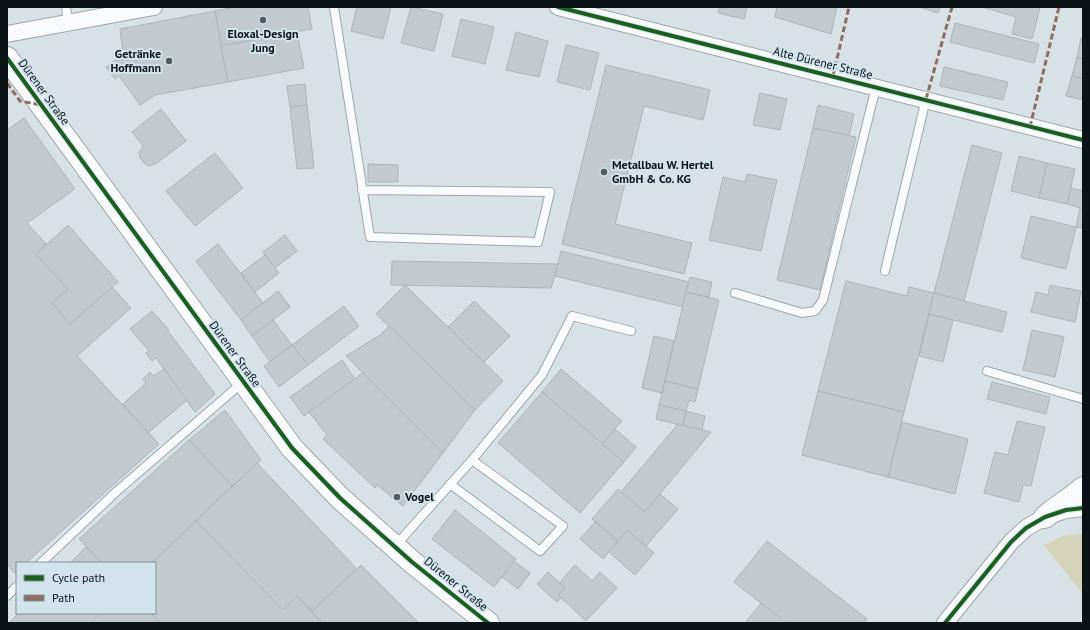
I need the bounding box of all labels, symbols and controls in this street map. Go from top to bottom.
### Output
marker: Eloxal-Design Jung [258,15,268,25]
place label: Eloxal-Design Jung [227,26,299,55]
street label: Alte Dürener Straße [772,43,874,82]
place label: Getränke Hoffmann [110,46,161,75]
street label: Dürener Straße [15,56,73,128]
marker: Getränke Hoffmann [164,56,174,66]
place label: Metallbau W. Hertel GmbH & Co. KG [612,157,714,186]
marker: Metallbau W. Hertel GmbH & Co. KG [599,167,609,177]
street label: Dürener Straße [206,318,264,390]
place label: Vogel [404,489,434,504]
marker: Vogel [392,492,402,502]
street label: Dürener Straße [421,553,491,614]
legend [16,562,156,614]
text: Cycle path [52,570,105,585]
text: Path [52,590,75,605]

